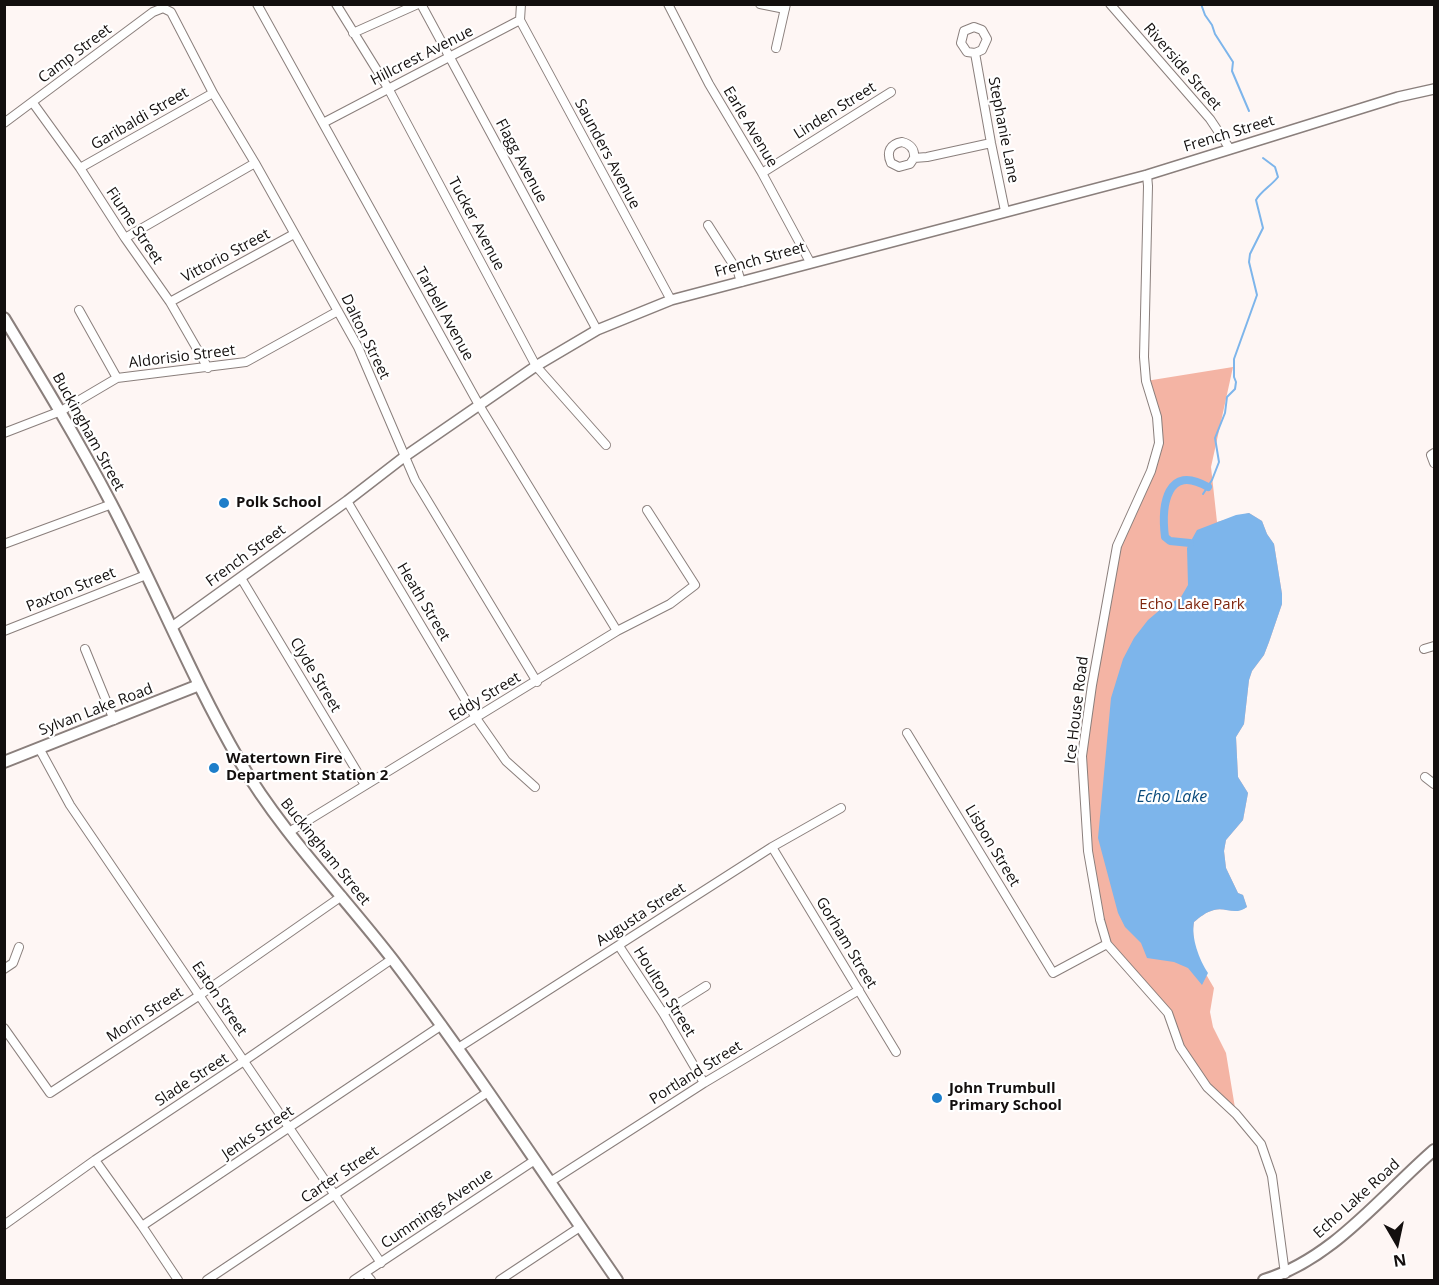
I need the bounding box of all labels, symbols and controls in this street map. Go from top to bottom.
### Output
street label: Riverside Street [1139,20,1225,114]
street label: Camp Street [35,21,115,87]
street label: Hillcrest Avenue [368,22,476,90]
street label: Stephanie Lane [984,75,1022,185]
street label: Linden Street [791,79,879,143]
street label: Earle Avenue [719,83,781,171]
street label: Garibaldi Street [88,84,192,154]
street label: Saunders Avenue [570,96,644,212]
street label: French Street [1182,112,1276,156]
street label: Flagg Avenue [491,116,551,206]
street label: Tucker Avenue [444,174,508,274]
street label: Fiume Street [102,184,166,268]
street label: Vittorio Street [179,225,273,287]
street label: French Street [712,238,808,282]
street label: Tarbell Avenue [411,264,477,364]
street label: Dalton Street [337,292,393,382]
street label: Aldorisio Street [128,342,236,372]
street label: Buckingham Street [48,370,128,494]
place label: Polk School [236,494,321,512]
marker: Polk School [217,496,231,510]
street label: French Street [203,521,289,591]
street label: Heath Street [393,560,453,644]
street label: Paxton Street [24,564,118,616]
park label: Echo Lake Park [1139,596,1245,614]
street label: Clyde Street [286,634,344,716]
street label: Ice House Road [1061,655,1093,765]
street label: Eddy Street [446,669,524,725]
street label: Sylvan Lake Road [36,680,156,740]
place label: Watertown Fire Department Station 2 [226,750,388,785]
marker: Watertown Fire Department Station 2 [207,761,221,775]
water label: Echo Lake [1137,787,1207,807]
street label: Buckingham Street [276,795,374,909]
street label: Lisbon Street [961,802,1023,890]
street label: Augusta Street [593,879,689,951]
street label: Gorham Street [812,894,880,992]
street label: Houlton Street [629,944,699,1040]
street label: Eaton Street [187,958,251,1040]
street label: Morin Street [103,984,187,1046]
street label: Portland Street [646,1037,746,1109]
street label: Slade Street [152,1050,232,1110]
place label: John Trumbull Primary School [949,1080,1062,1115]
marker: John Trumbull Primary School [930,1091,944,1105]
street label: Jenks Street [219,1102,297,1164]
street label: Carter Street [298,1142,382,1208]
street label: Echo Lake Road [1310,1156,1404,1242]
street label: Cummings Avenue [378,1165,496,1253]
north arrow [1367,1213,1427,1273]
text: N [1392,1249,1408,1273]

